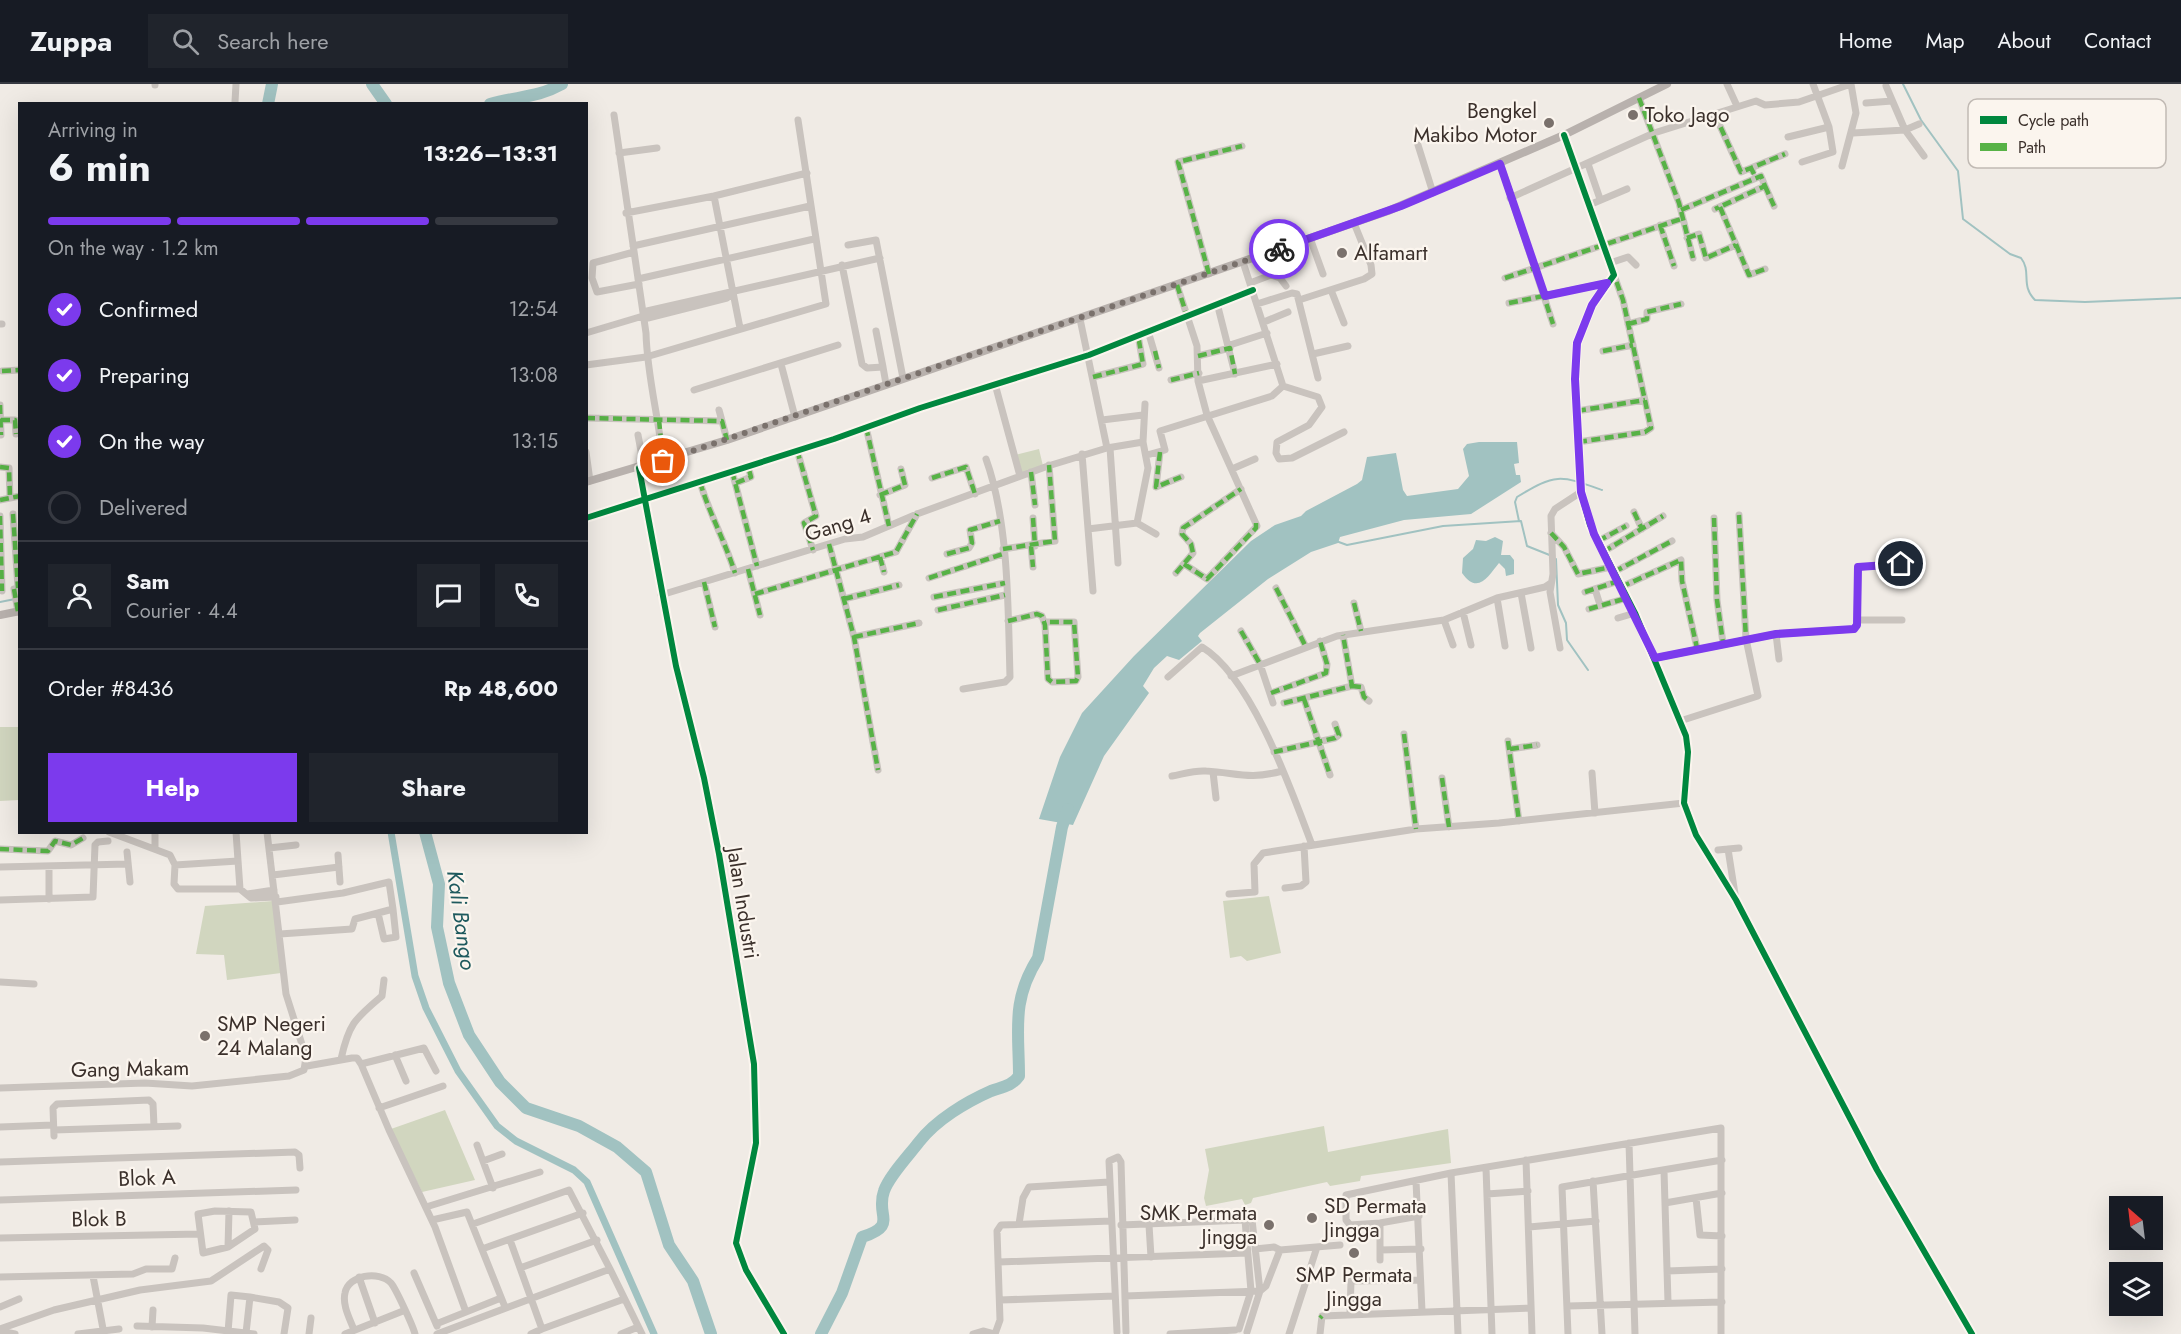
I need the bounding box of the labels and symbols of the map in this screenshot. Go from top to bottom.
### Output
place label: Bengkel Makibo Motor [1413,96,1538,150]
legend [1968,99,2166,168]
place label: Toko Jago [1645,100,1729,130]
marker: Toko Jago [1626,108,1640,122]
text: Cycle path [2018,109,2089,132]
marker: Bengkel Makibo Motor [1542,116,1556,130]
text: Path [2018,136,2046,159]
courier [1249,219,1309,279]
place label: Alfamart [1354,238,1428,268]
marker: Alfamart [1335,246,1349,260]
pin [637,435,688,486]
street label: Gang 4 [801,501,875,549]
pin [1875,538,1926,589]
street label: Jalan Industri [719,842,767,961]
water label: Kali Bango [439,868,485,972]
place label: SMP Negeri 24 Malang [217,1009,326,1063]
marker: SMP Negeri 24 Malang [198,1029,212,1043]
street label: Gang Makam [70,1053,190,1085]
street label: Blok A [118,1162,176,1194]
place label: SD Permata Jingga [1321,1191,1427,1245]
north arrow [2109,1196,2163,1250]
place label: SMK Permata Jingga [1140,1198,1257,1252]
street label: Blok B [71,1204,127,1234]
marker: SD Permata Jingga [1305,1211,1319,1225]
marker: SMK Permata Jingga [1262,1218,1276,1232]
marker: SMP Permata Jingga [1347,1246,1361,1260]
place label: SMP Permata Jingga [1296,1260,1412,1314]

